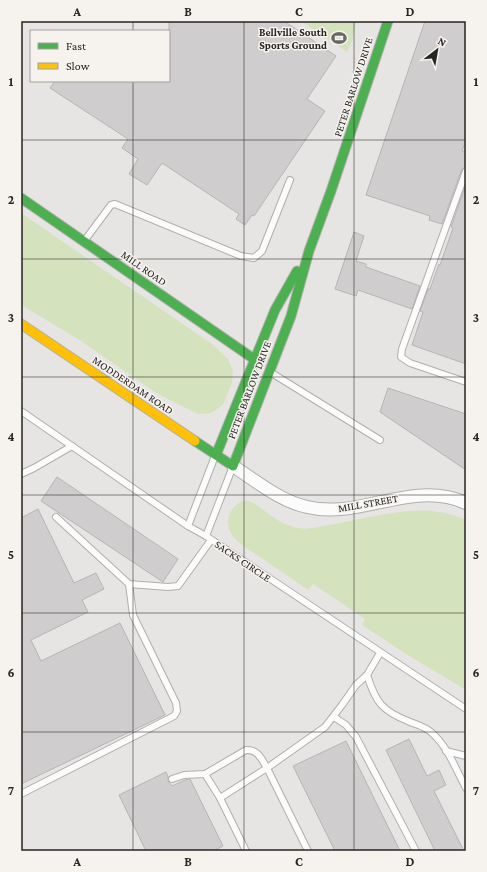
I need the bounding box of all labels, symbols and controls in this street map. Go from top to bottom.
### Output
text: A [72,4,81,19]
text: B [184,4,192,19]
text: C [295,4,303,19]
text: D [406,4,415,19]
place label: Bellville South Sports Ground [259,26,328,51]
sports icon: Bellville South Sports Ground [330,29,348,47]
legend [30,30,170,82]
north arrow [417,30,457,70]
text: N [436,34,449,49]
street label: PETER BARLOW DRIVE [331,36,375,138]
text: Fast [66,39,87,53]
text: Slow [66,59,90,73]
text: 1 [9,74,14,89]
text: 1 [474,74,479,89]
text: 2 [8,192,15,207]
text: 2 [473,192,480,207]
street label: MILL ROAD [119,248,169,288]
text: 3 [8,310,14,325]
text: 3 [473,310,479,325]
street label: PETER BARLOW DRIVE [225,339,273,441]
street label: MODDERDAM ROAD [90,354,176,416]
text: 4 [7,429,15,444]
text: 4 [472,429,480,444]
street label: MILL STREET [337,492,399,514]
street label: SACKS CIRCLE [213,538,273,584]
text: 5 [8,547,14,562]
text: 5 [473,547,479,562]
text: 6 [7,665,15,680]
text: 6 [472,665,480,680]
text: 7 [8,783,14,798]
text: 7 [473,783,479,798]
text: A [72,854,81,869]
text: B [184,854,192,869]
text: C [295,854,303,869]
text: D [406,854,415,869]

